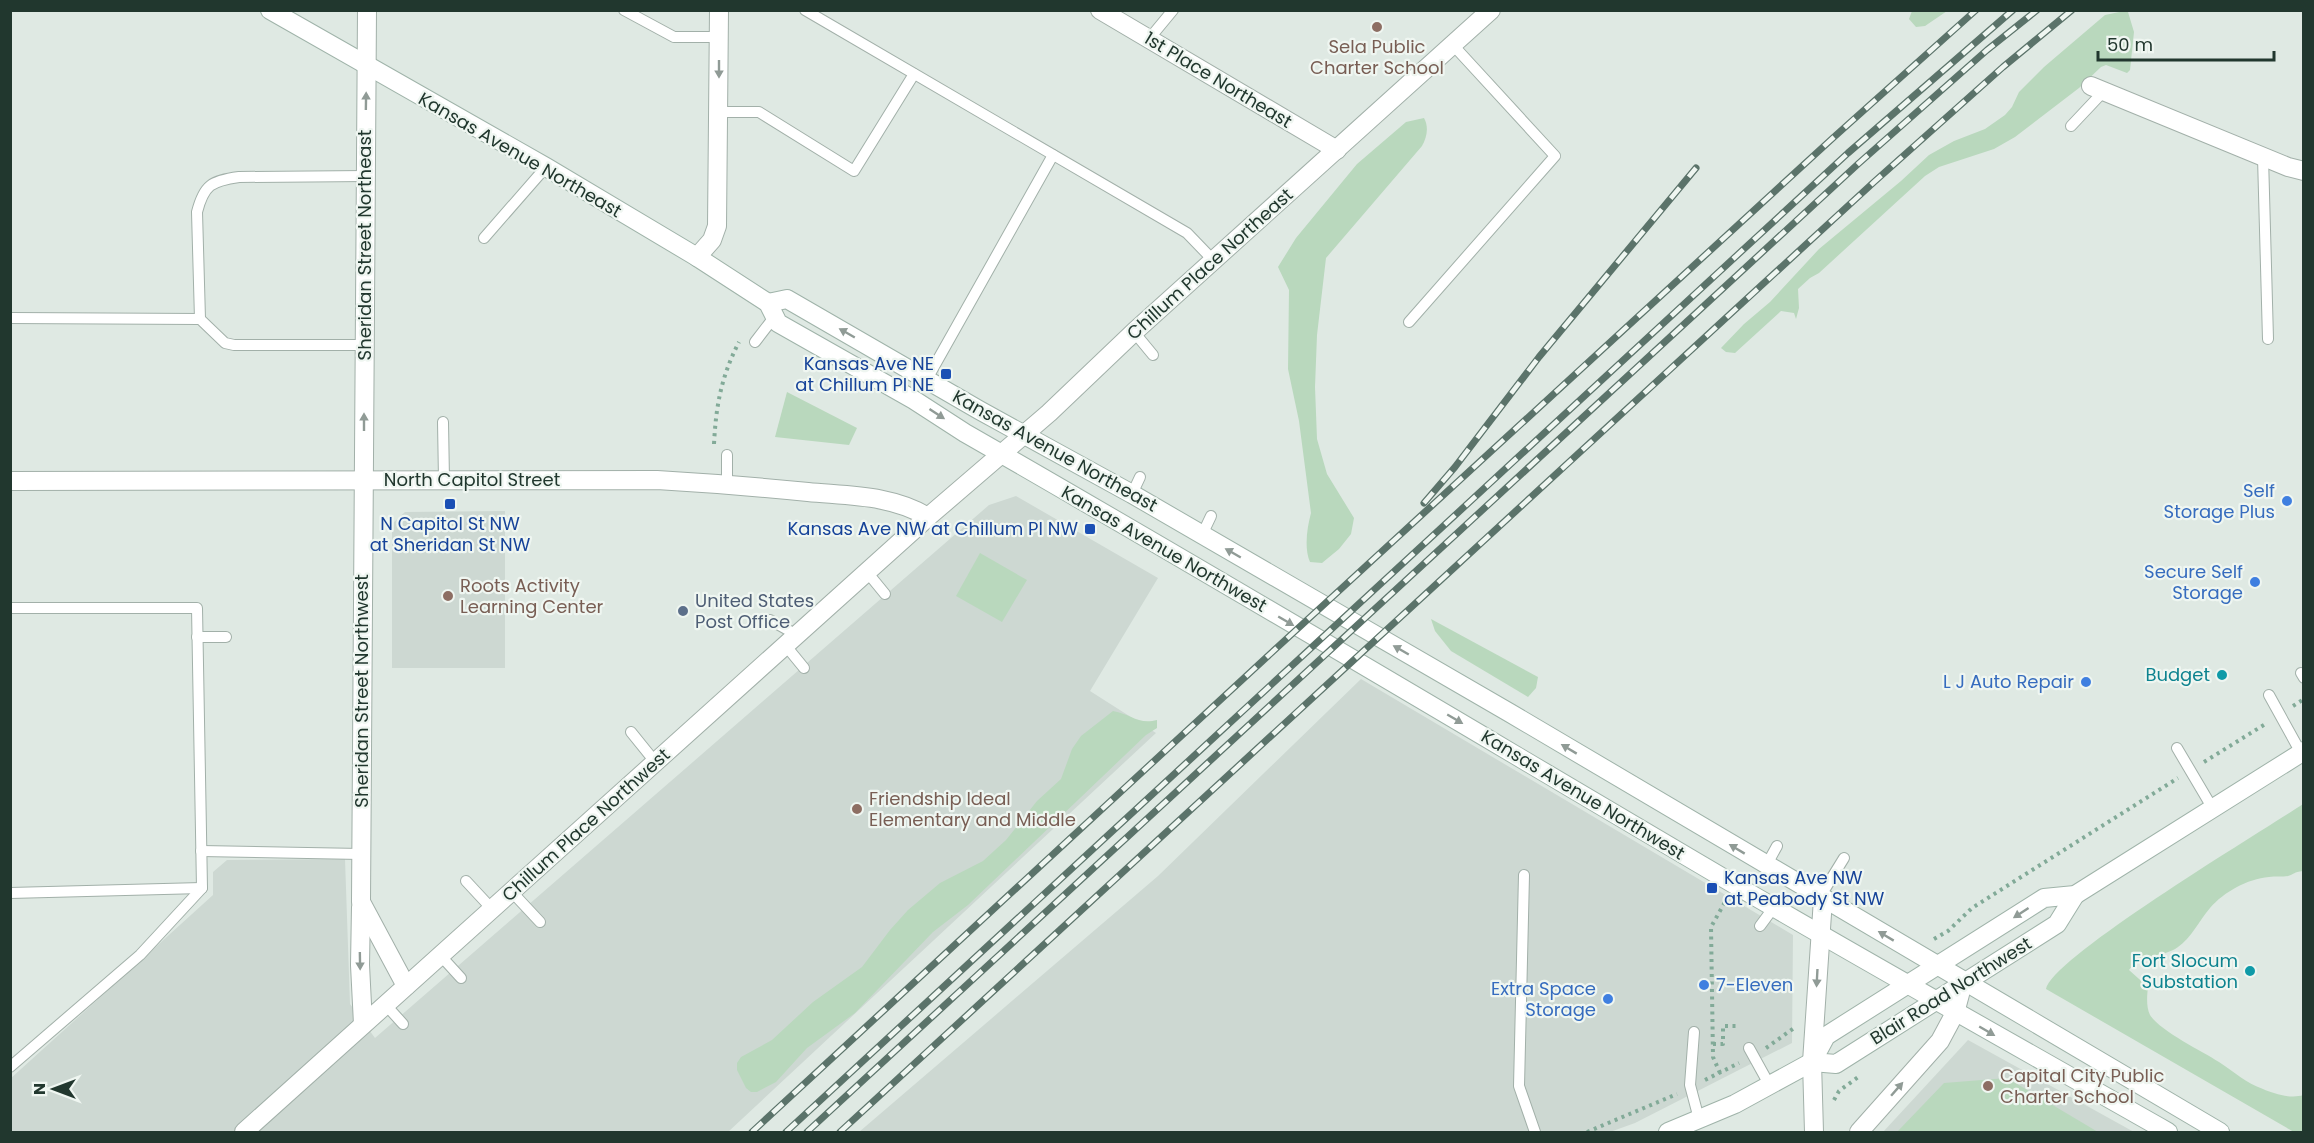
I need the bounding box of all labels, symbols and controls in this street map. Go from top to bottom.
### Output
marker: Sela Public Charter School [1370,20,1384,34]
scale bar [2098,24,2274,62]
street label: 1st Place Northeast [1140,25,1297,134]
text: 50 m [2107,32,2153,57]
place label: Sela Public Charter School [1310,34,1444,80]
one-way arrow [714,60,724,79]
street label: Kansas Avenue Northeast [414,86,626,223]
one-way arrow [362,91,371,110]
street label: Sheridan Street Northeast [352,130,377,360]
street label: Chillum Place Northeast [1121,182,1298,345]
one-way arrow [838,328,855,338]
place label: Kansas Ave NE at Chillum Pl NE [795,351,934,397]
marker: Kansas Ave NE at Chillum Pl NE [939,367,953,381]
street label: Kansas Avenue Northeast [948,384,1162,517]
one-way arrow [928,409,945,420]
one-way arrow [359,412,369,431]
street label: North Capitol Street [384,467,560,492]
place label: Self Storage Plus [2164,478,2275,524]
street label: Kansas Avenue Northwest [1057,479,1272,618]
marker: Self Storage Plus [2280,494,2294,508]
marker: N Capitol St NW at Sheridan St NW [443,497,457,511]
place label: N Capitol St NW at Sheridan St NW [370,511,531,557]
place label: Kansas Ave NW at Chillum Pl NW [788,516,1078,541]
marker: Kansas Ave NW at Chillum Pl NW [1083,522,1097,536]
one-way arrow [1224,548,1241,558]
place label: Secure Self Storage [2144,559,2243,605]
place label: Roots Activity Learning Center [460,573,604,619]
street label: Sheridan Street Northwest [349,574,374,808]
marker: Secure Self Storage [2248,575,2262,589]
place label: United States Post Office [695,588,814,634]
marker: Roots Activity Learning Center [441,589,455,603]
marker: United States Post Office [676,604,690,618]
one-way arrow [1278,616,1295,626]
one-way arrow [1393,645,1409,656]
place label: Budget [2145,662,2210,687]
marker: Budget [2215,668,2229,682]
place label: L J Auto Repair [1943,669,2074,694]
marker: L J Auto Repair [2079,675,2093,689]
one-way arrow [1447,714,1464,724]
street label: Kansas Avenue Northwest [1477,724,1690,865]
street label: Chillum Place Northwest [496,742,675,907]
one-way arrow [1561,743,1577,754]
place label: Friendship Ideal Elementary and Middle [869,786,1076,832]
marker: Friendship Ideal Elementary and Middle [850,802,864,816]
one-way arrow [1728,844,1745,854]
place label: Kansas Ave NW at Peabody St NW [1724,865,1885,911]
marker: Kansas Ave NW at Peabody St NW [1705,881,1719,895]
one-way arrow [2013,907,2029,918]
street label: Blair Road Northwest [1865,931,2036,1050]
one-way arrow [1878,931,1894,942]
place label: Fort Slocum Substation [2132,948,2238,994]
one-way arrow [355,951,365,970]
marker: Fort Slocum Substation [2243,964,2257,978]
one-way arrow [1813,969,1822,988]
place label: 7-Eleven [1716,972,1793,997]
place label: Extra Space Storage [1491,976,1596,1022]
marker: 7-Eleven [1697,978,1711,992]
marker: Extra Space Storage [1601,992,1615,1006]
one-way arrow [1979,1026,1996,1036]
north arrow [24,1059,84,1119]
place label: Capital City Public Charter School [2000,1063,2164,1109]
marker: Capital City Public Charter School [1981,1079,1995,1093]
one-way arrow [1890,1082,1903,1097]
text: N [28,1083,51,1095]

